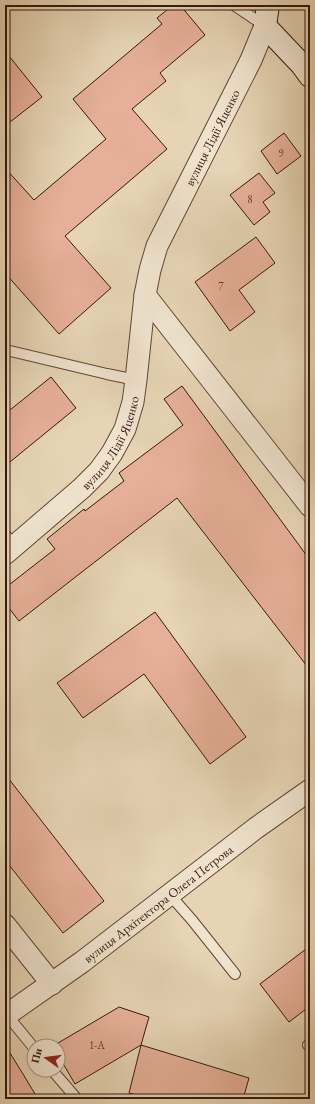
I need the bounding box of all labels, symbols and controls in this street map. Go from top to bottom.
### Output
street label: вулиця Лідії Яценко [181,86,244,189]
house number: 9 [278,146,284,160]
house number: 8 [247,192,253,206]
house number: 7 [218,279,224,293]
street label: вулиця Лідії Яценко [77,395,143,493]
street label: вулиця Архітектора Олега Петрова [80,840,237,967]
north arrow [26,1038,66,1078]
house number: 1-А [89,1038,105,1052]
text: Пн [28,1046,45,1065]

